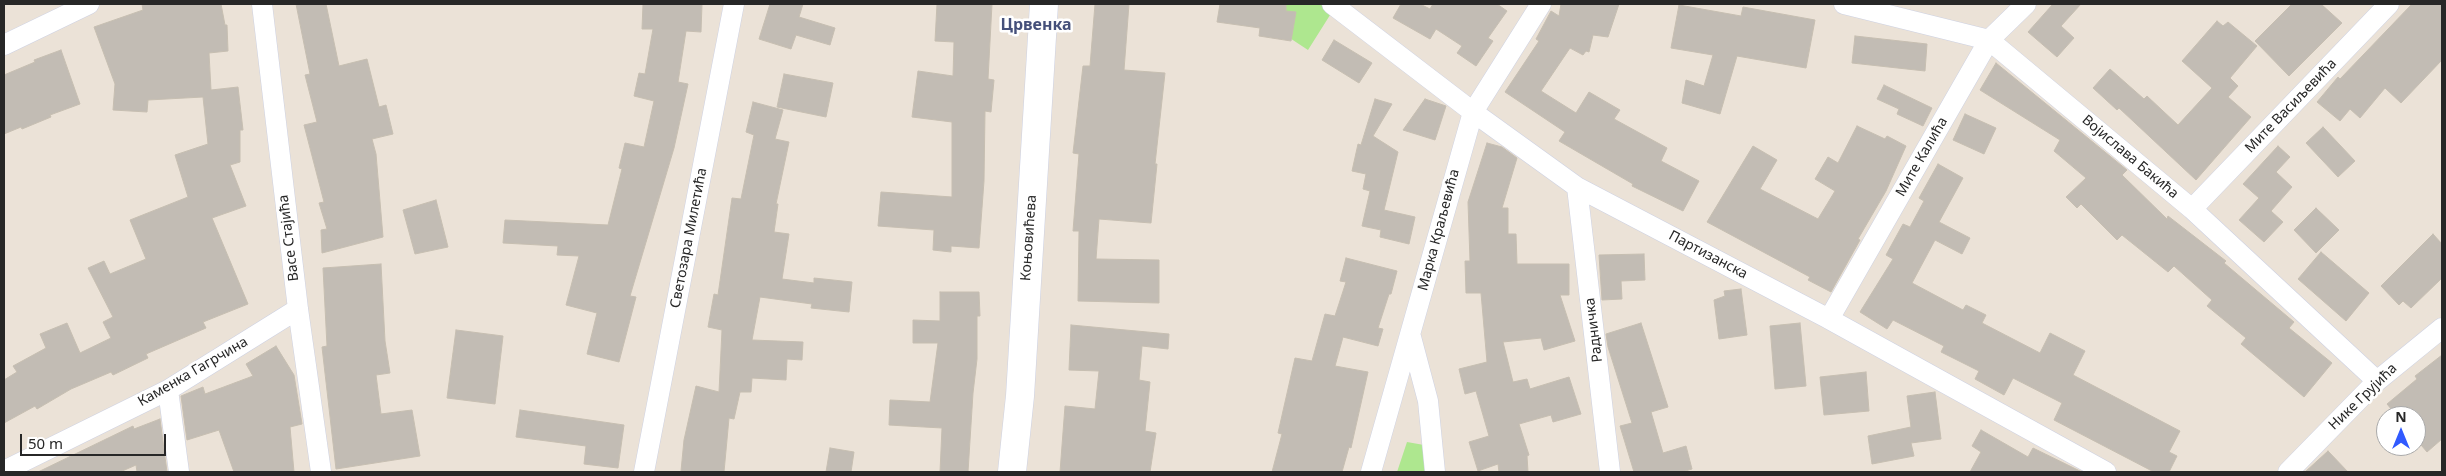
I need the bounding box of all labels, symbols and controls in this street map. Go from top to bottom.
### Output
district label: Црвенка [1000,15,1072,35]
street label: Мите Васиљевића [2242,55,2340,157]
street label: Војислава Бакића [2078,112,2182,202]
street label: Мите Калића [1893,114,1951,200]
street label: Светозара Милетића [667,166,711,310]
street label: Марка Краљевића [1415,167,1463,293]
street label: Васе Стајића [275,194,303,282]
street label: Коњовићева [1018,194,1040,282]
street label: Партизанска [1666,227,1750,283]
street label: Радничка [1582,297,1606,363]
street label: Каменка Гагрчина [135,334,251,410]
street label: Нике Грујића [2325,360,2401,434]
north arrow [2376,406,2426,456]
text: N [2395,407,2407,426]
scale bar [22,424,169,456]
text: 50 m [28,433,63,453]

